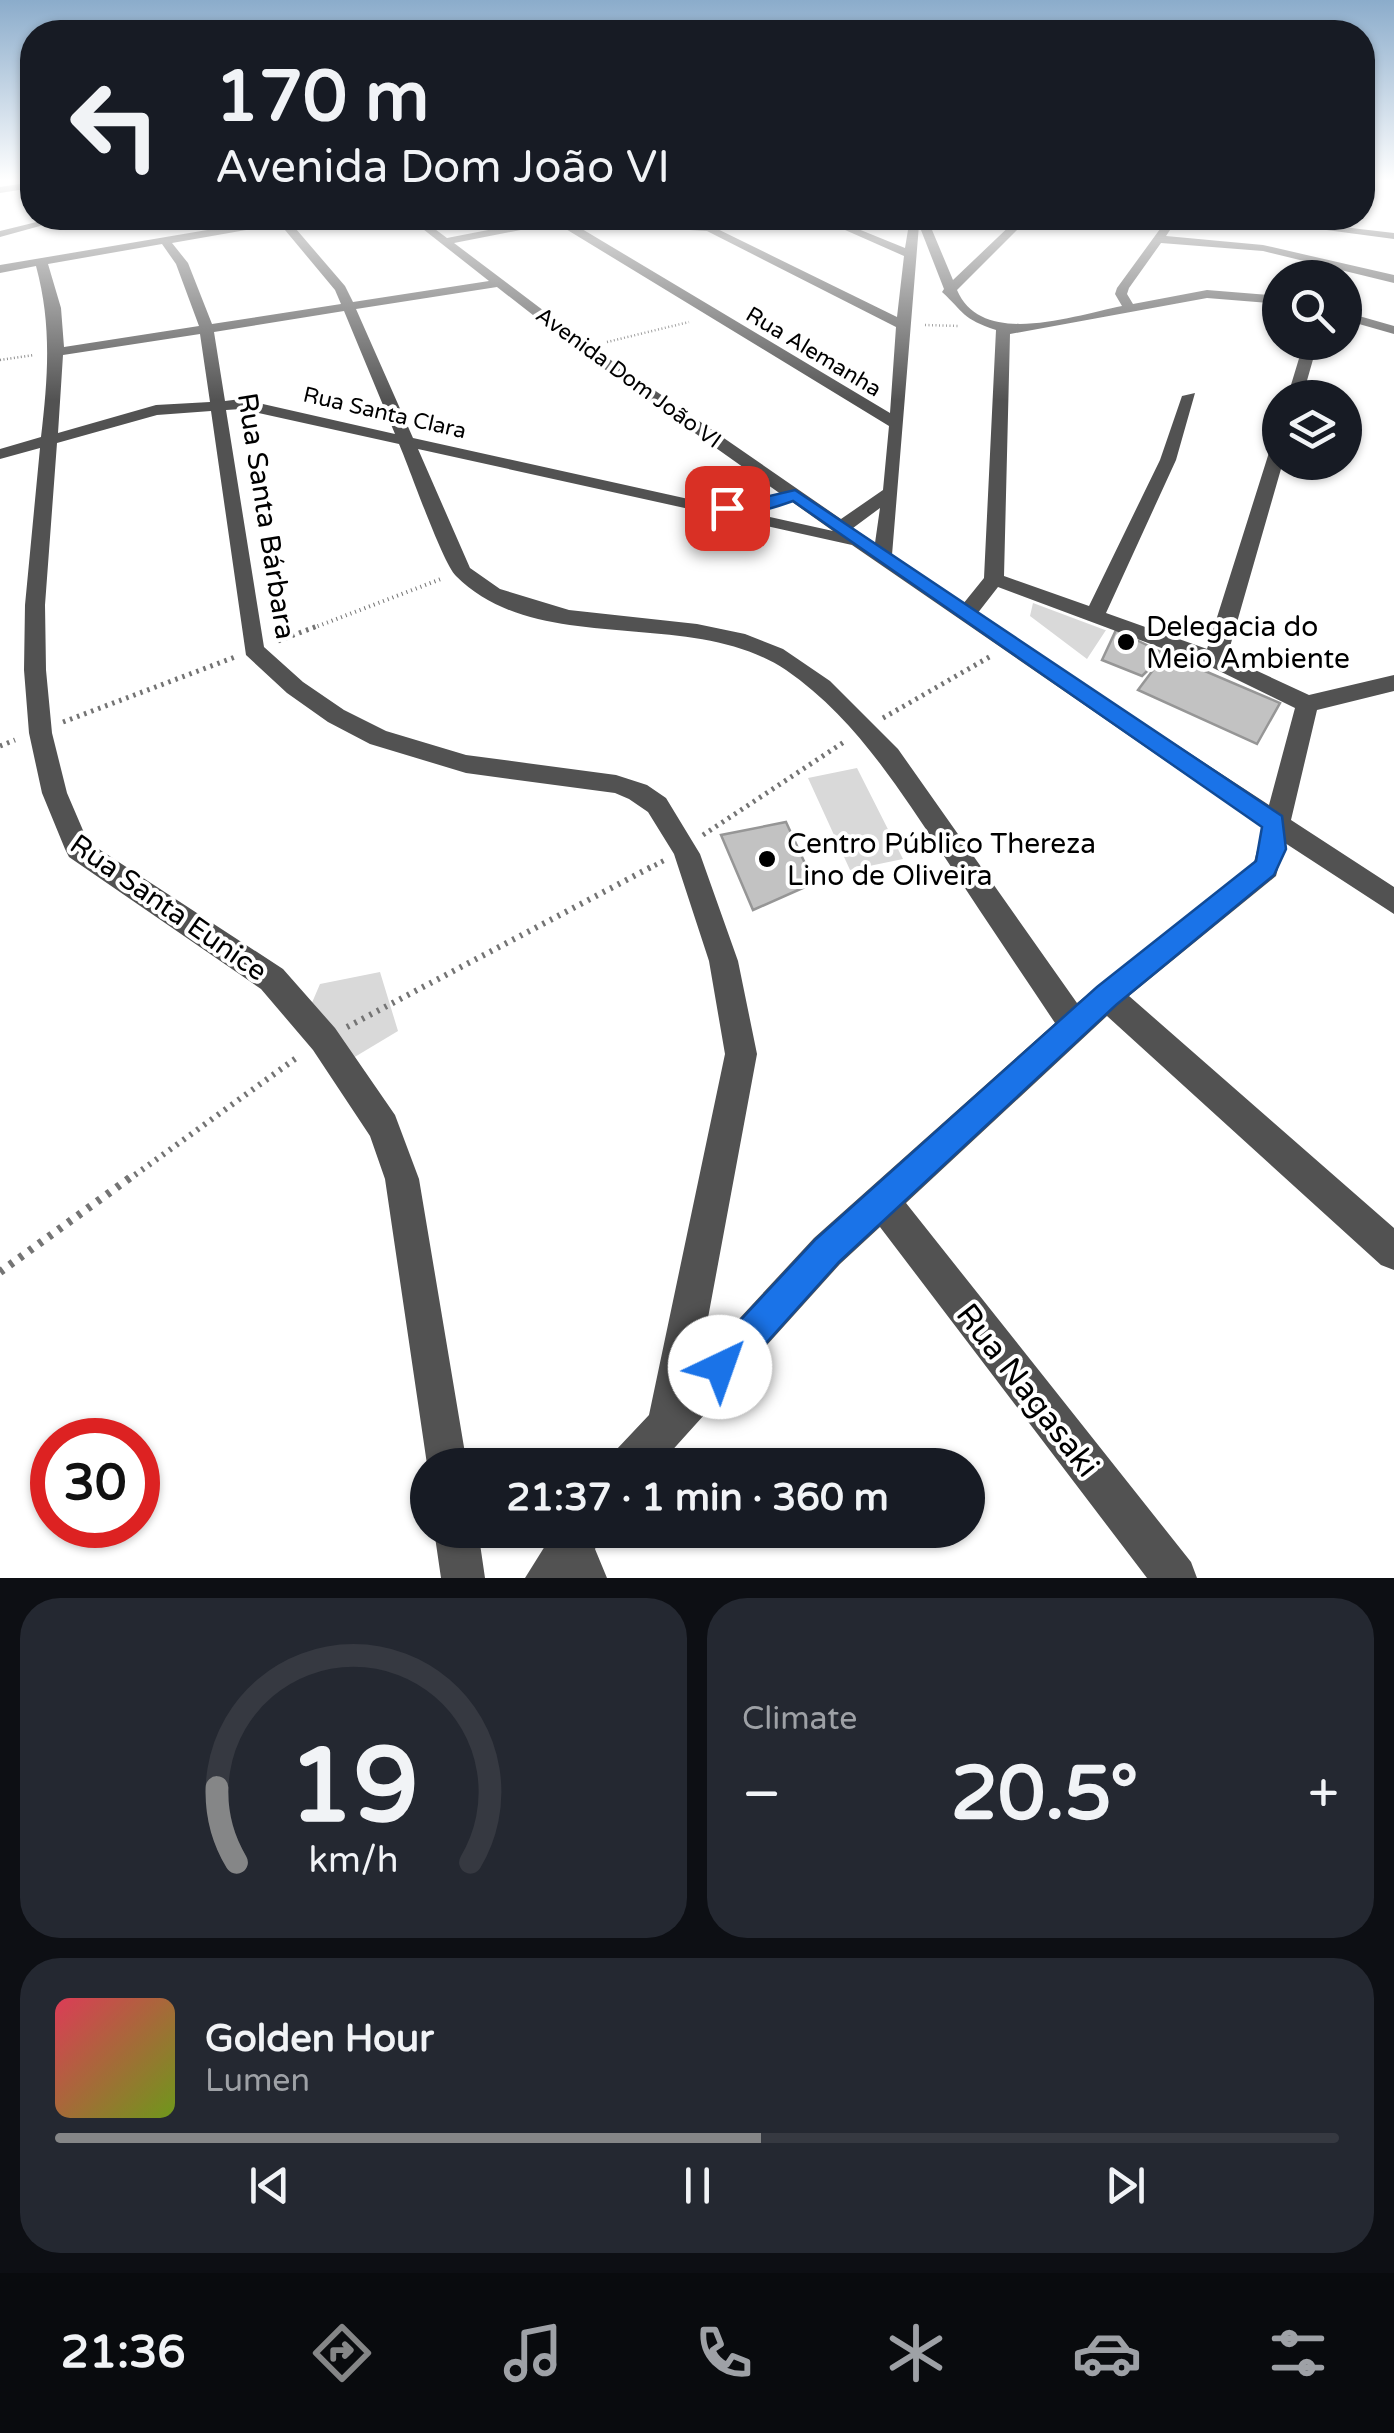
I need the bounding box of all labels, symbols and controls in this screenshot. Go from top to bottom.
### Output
text: 170 m [215,56,429,140]
icon: left [50,60,180,190]
text: Avenida Dom João VI [215,141,670,195]
map controls [1262,260,1362,480]
button: search [1262,260,1362,360]
street label: Rua Alemanha [741,301,886,402]
street label: Avenida Dom João VI [531,302,726,454]
button: layers [1262,380,1362,480]
street label: Rua Santa Clara [301,382,469,444]
street label: Rua Santa Bárbara [230,390,302,642]
pin [685,466,770,551]
icon: arrive [700,481,755,536]
place label: Delegacia do Meio Ambiente [1146,610,1350,676]
marker: Delegacia do Meio Ambiente [1115,631,1137,653]
street label: Rua Santa Eunice [63,827,273,988]
place label: Centro Público Thereza Lino de Oliveira [787,827,1096,893]
marker: Centro Público Thereza Lino de Oliveira [756,848,778,870]
street label: Rua Nagasaki [948,1296,1107,1485]
position arrow [668,1315,772,1419]
speed limit sign: 30 [30,1418,160,1548]
text: 21:37 · 1 min · 360 m [506,1475,889,1521]
text: Climate [742,1700,857,1738]
text: 19 [288,1725,419,1850]
text: 20.5° [951,1749,1138,1839]
text: − [742,1762,781,1828]
text: + [1308,1762,1339,1828]
text: km/h [309,1839,398,1882]
text: Golden Hour [205,2016,434,2062]
text: Lumen [205,2062,310,2100]
icon: previous [242,2158,297,2213]
icon: pause [670,2158,725,2213]
icon: next [1098,2158,1153,2213]
icon: directions [307,2318,377,2388]
icon: music [498,2318,568,2388]
icon: phone [689,2318,759,2388]
icon: climate [881,2318,951,2388]
icon: car [1072,2318,1142,2388]
icon: filters [1263,2318,1333,2388]
text: 21:36 [61,2326,185,2380]

